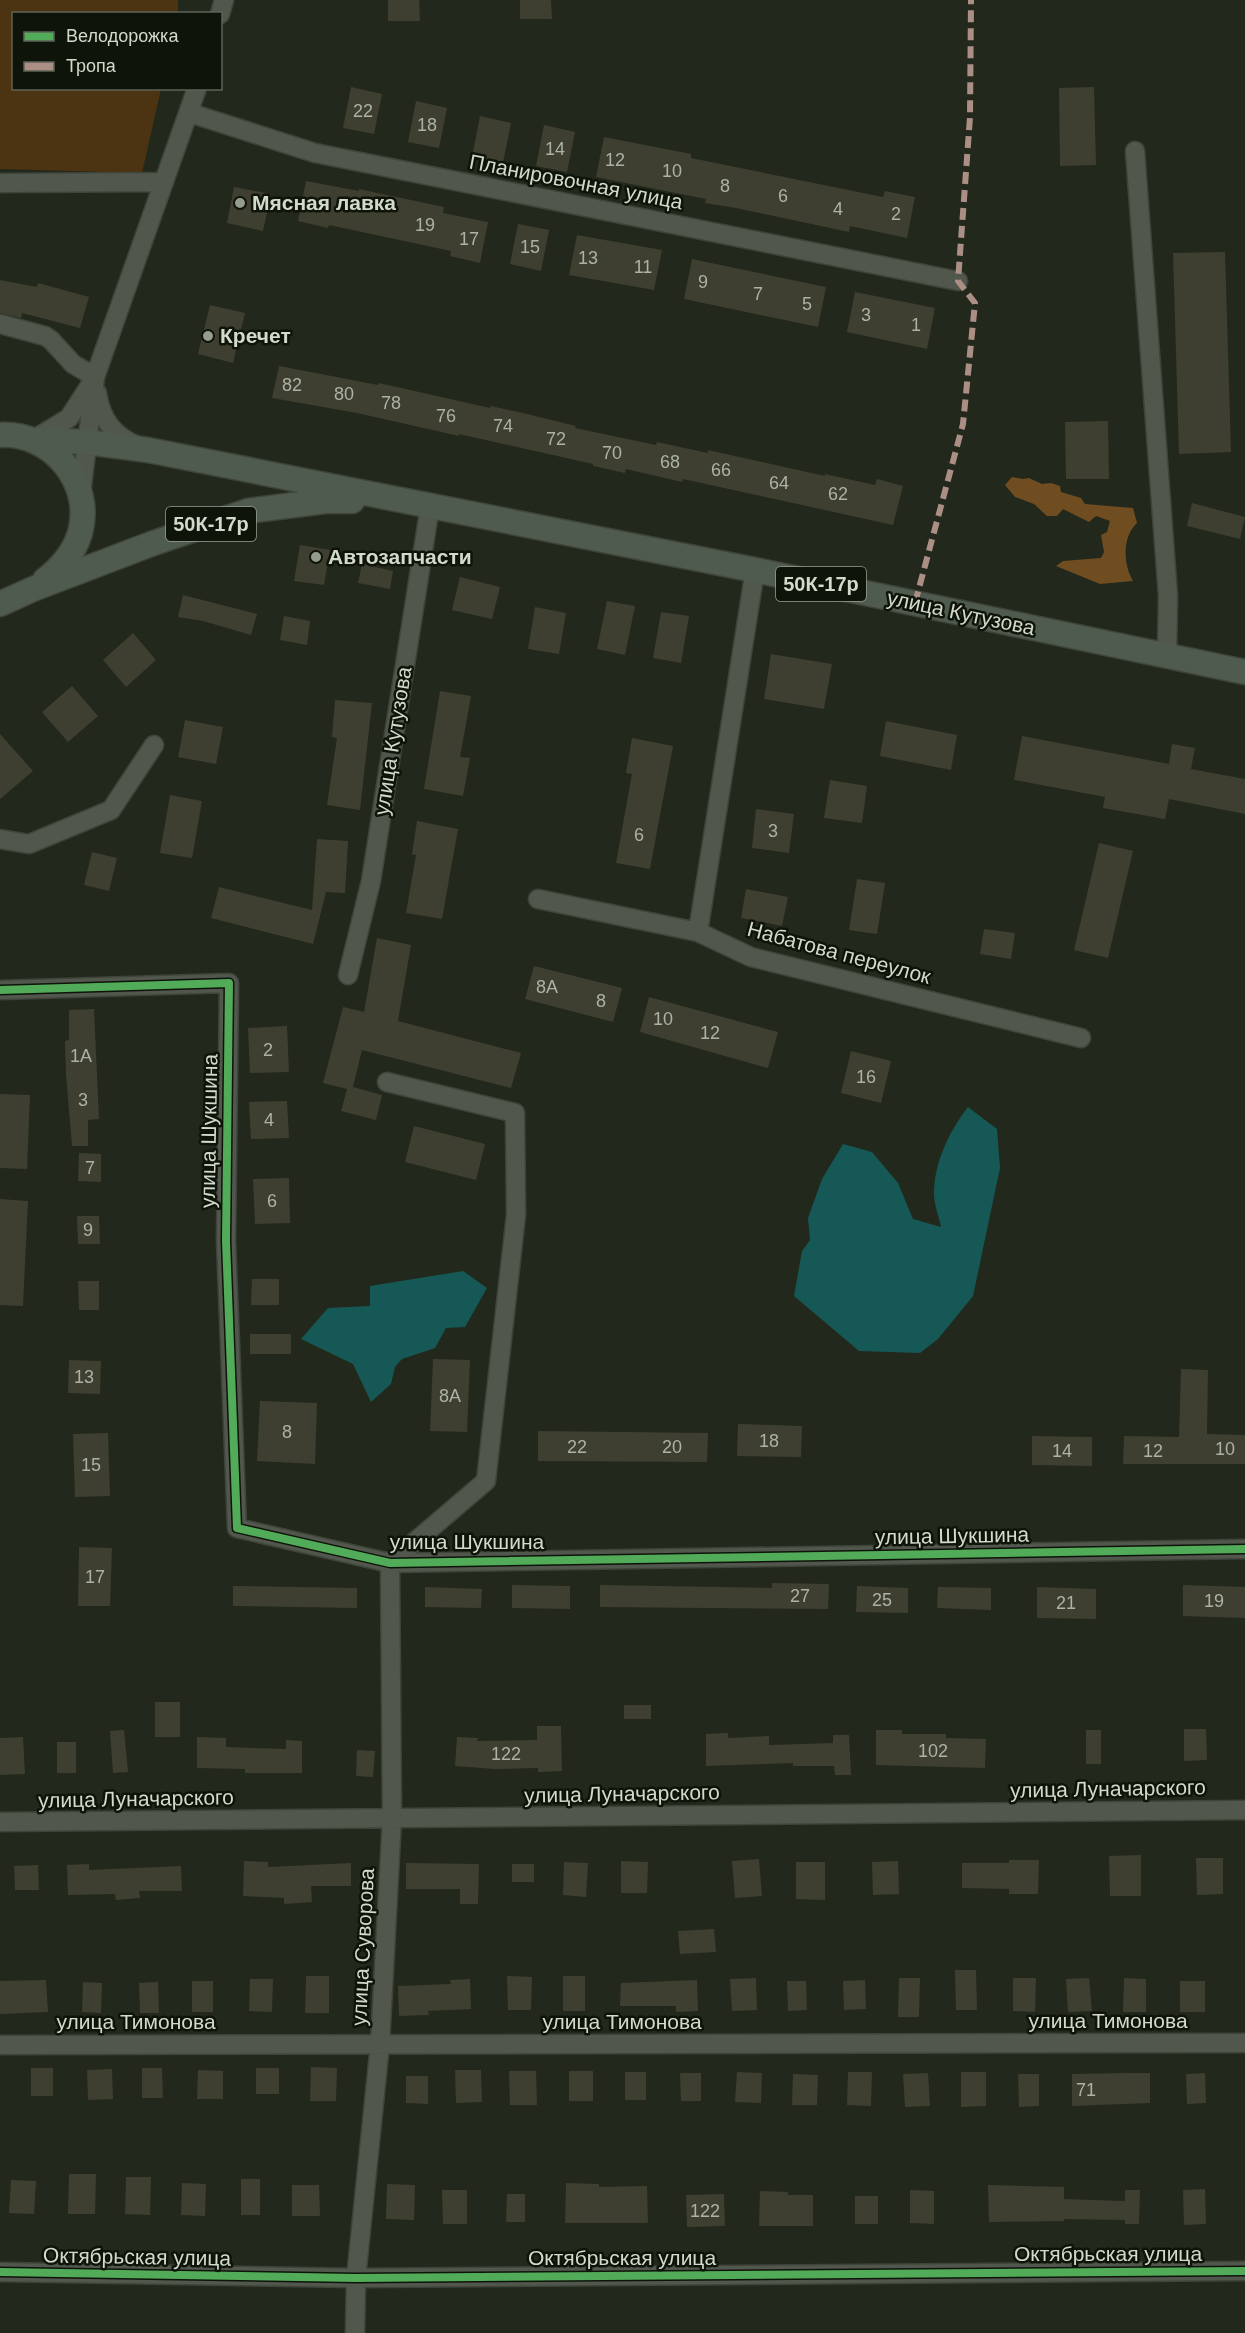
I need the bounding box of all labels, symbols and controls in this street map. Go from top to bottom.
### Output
legend [12,12,222,90]
text: Велодорожка [66,26,179,46]
text: Тропа [66,56,117,76]
house number: 22 [353,101,373,121]
house number: 18 [417,115,437,135]
house number: 14 [545,139,565,159]
street label: Планировочная улица [467,150,685,214]
house number: 12 [605,150,625,170]
house number: 10 [662,161,682,181]
house number: 8 [720,176,730,196]
house number: 6 [778,186,788,206]
place label: Мясная лавка [252,191,396,214]
marker: Мясная лавка [233,196,247,210]
house number: 4 [833,199,843,219]
house number: 2 [891,204,901,224]
house number: 19 [415,215,435,235]
house number: 17 [459,229,479,249]
house number: 15 [520,237,540,257]
house number: 13 [578,248,598,268]
house number: 11 [634,257,652,277]
house number: 9 [698,272,708,292]
house number: 7 [753,284,763,304]
house number: 5 [802,294,812,314]
house number: 3 [861,305,871,325]
house number: 1 [911,315,921,335]
place label: Кречет [220,324,291,347]
marker: Кречет [201,329,215,343]
house number: 82 [282,375,302,395]
house number: 80 [334,384,354,404]
house number: 78 [381,393,401,413]
house number: 76 [436,406,456,426]
house number: 74 [493,416,513,436]
house number: 72 [546,429,566,449]
house number: 70 [602,443,622,463]
house number: 68 [660,452,680,472]
house number: 66 [711,460,731,480]
house number: 64 [769,473,789,493]
house number: 62 [828,484,848,504]
road number: 50К-17р [166,507,256,541]
place label: Автозапчасти [328,545,472,568]
marker: Автозапчасти [309,550,323,564]
road number: 50К-17р [776,567,866,601]
street label: улица Кутузова [885,586,1037,639]
street label: улица Кутузова [369,665,416,817]
house number: 3 [768,821,778,841]
house number: 6 [634,825,644,845]
street label: Набатова переулок [745,917,934,988]
house number: 8А [536,977,558,997]
house number: 8 [596,991,606,1011]
house number: 10 [653,1009,673,1029]
house number: 12 [700,1023,720,1043]
house number: 2 [263,1040,273,1060]
house number: 1А [70,1046,92,1066]
street label: улица Шукшина [196,1053,221,1208]
house number: 16 [856,1067,876,1087]
house number: 3 [78,1090,88,1110]
house number: 4 [264,1110,274,1130]
house number: 7 [85,1158,95,1178]
house number: 6 [267,1191,277,1211]
house number: 9 [83,1220,93,1240]
house number: 13 [74,1367,94,1387]
house number: 8А [439,1386,461,1406]
house number: 8 [282,1422,292,1442]
house number: 18 [759,1431,779,1451]
house number: 22 [567,1437,587,1457]
house number: 20 [662,1437,682,1457]
house number: 10 [1215,1439,1235,1459]
house number: 14 [1052,1441,1072,1461]
house number: 12 [1143,1441,1163,1461]
house number: 15 [81,1455,101,1475]
street label: улица Шукшина [875,1523,1030,1548]
street label: улица Шукшина [390,1530,544,1553]
house number: 17 [85,1567,105,1587]
house number: 27 [790,1586,810,1606]
house number: 25 [872,1590,892,1610]
house number: 19 [1204,1591,1224,1611]
house number: 21 [1056,1593,1076,1613]
house number: 102 [918,1741,948,1761]
house number: 122 [491,1744,521,1764]
street label: улица Луначарского [1010,1775,1206,1802]
street label: улица Луначарского [524,1780,720,1807]
street label: улица Луначарского [38,1785,234,1812]
street label: улица Суворова [347,1867,378,2026]
street label: улица Тимонова [1028,2009,1188,2032]
street label: улица Тимонова [56,2010,216,2033]
street label: улица Тимонова [542,2010,702,2033]
house number: 71 [1076,2080,1096,2100]
house number: 122 [690,2201,720,2221]
street label: Октябрьская улица [1014,2242,1202,2265]
street label: Октябрьская улица [43,2243,232,2270]
street label: Октябрьская улица [528,2246,716,2269]

